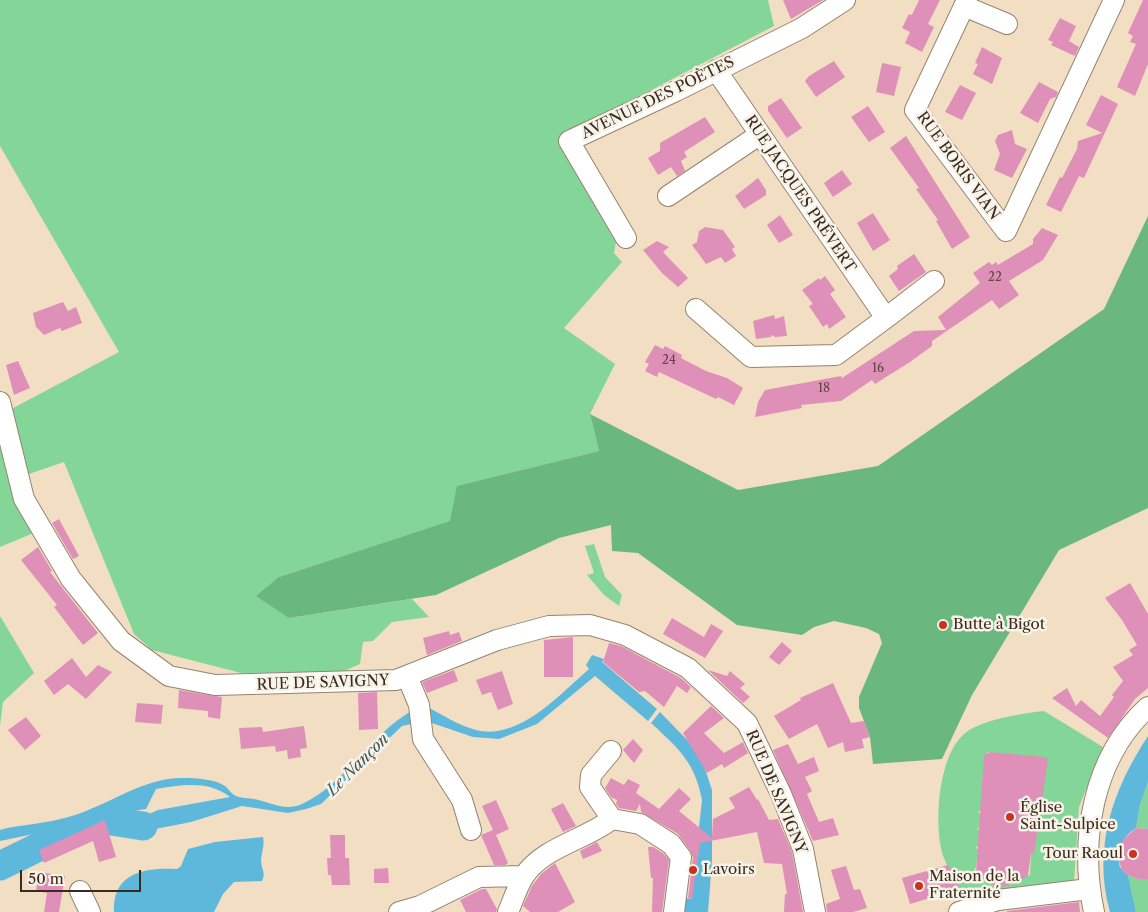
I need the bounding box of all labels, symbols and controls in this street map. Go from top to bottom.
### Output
street label: AVENUE DES POÈTES [579,53,737,143]
street label: RUE BORIS VIAN [913,109,1003,223]
street label: RUE JACQUES PRÉVERT [741,112,859,276]
house number: 22 [988,271,1002,285]
house number: 24 [662,354,676,368]
house number: 16 [872,362,884,376]
house number: 18 [818,382,830,396]
place label: Butte à Bigot [953,616,1045,634]
marker: Butte à Bigot [937,619,949,631]
street label: RUE DE SAVIGNY [256,672,390,694]
street label: RUE DE SAVIGNY [742,727,810,857]
water label: Le Nançon [323,730,393,800]
place label: Église Saint-Sulpice [1020,799,1116,834]
marker: Église Saint-Sulpice [1004,811,1016,823]
place label: Tour Raoul [1043,845,1123,863]
marker: Tour Raoul [1127,848,1139,860]
scale bar [22,860,144,892]
place label: Lavoirs [703,861,755,879]
marker: Lavoirs [687,864,699,876]
place label: Maison de la Fraternité [929,868,1020,903]
text: 50 m [28,869,64,888]
marker: Maison de la Fraternité [913,880,925,892]

